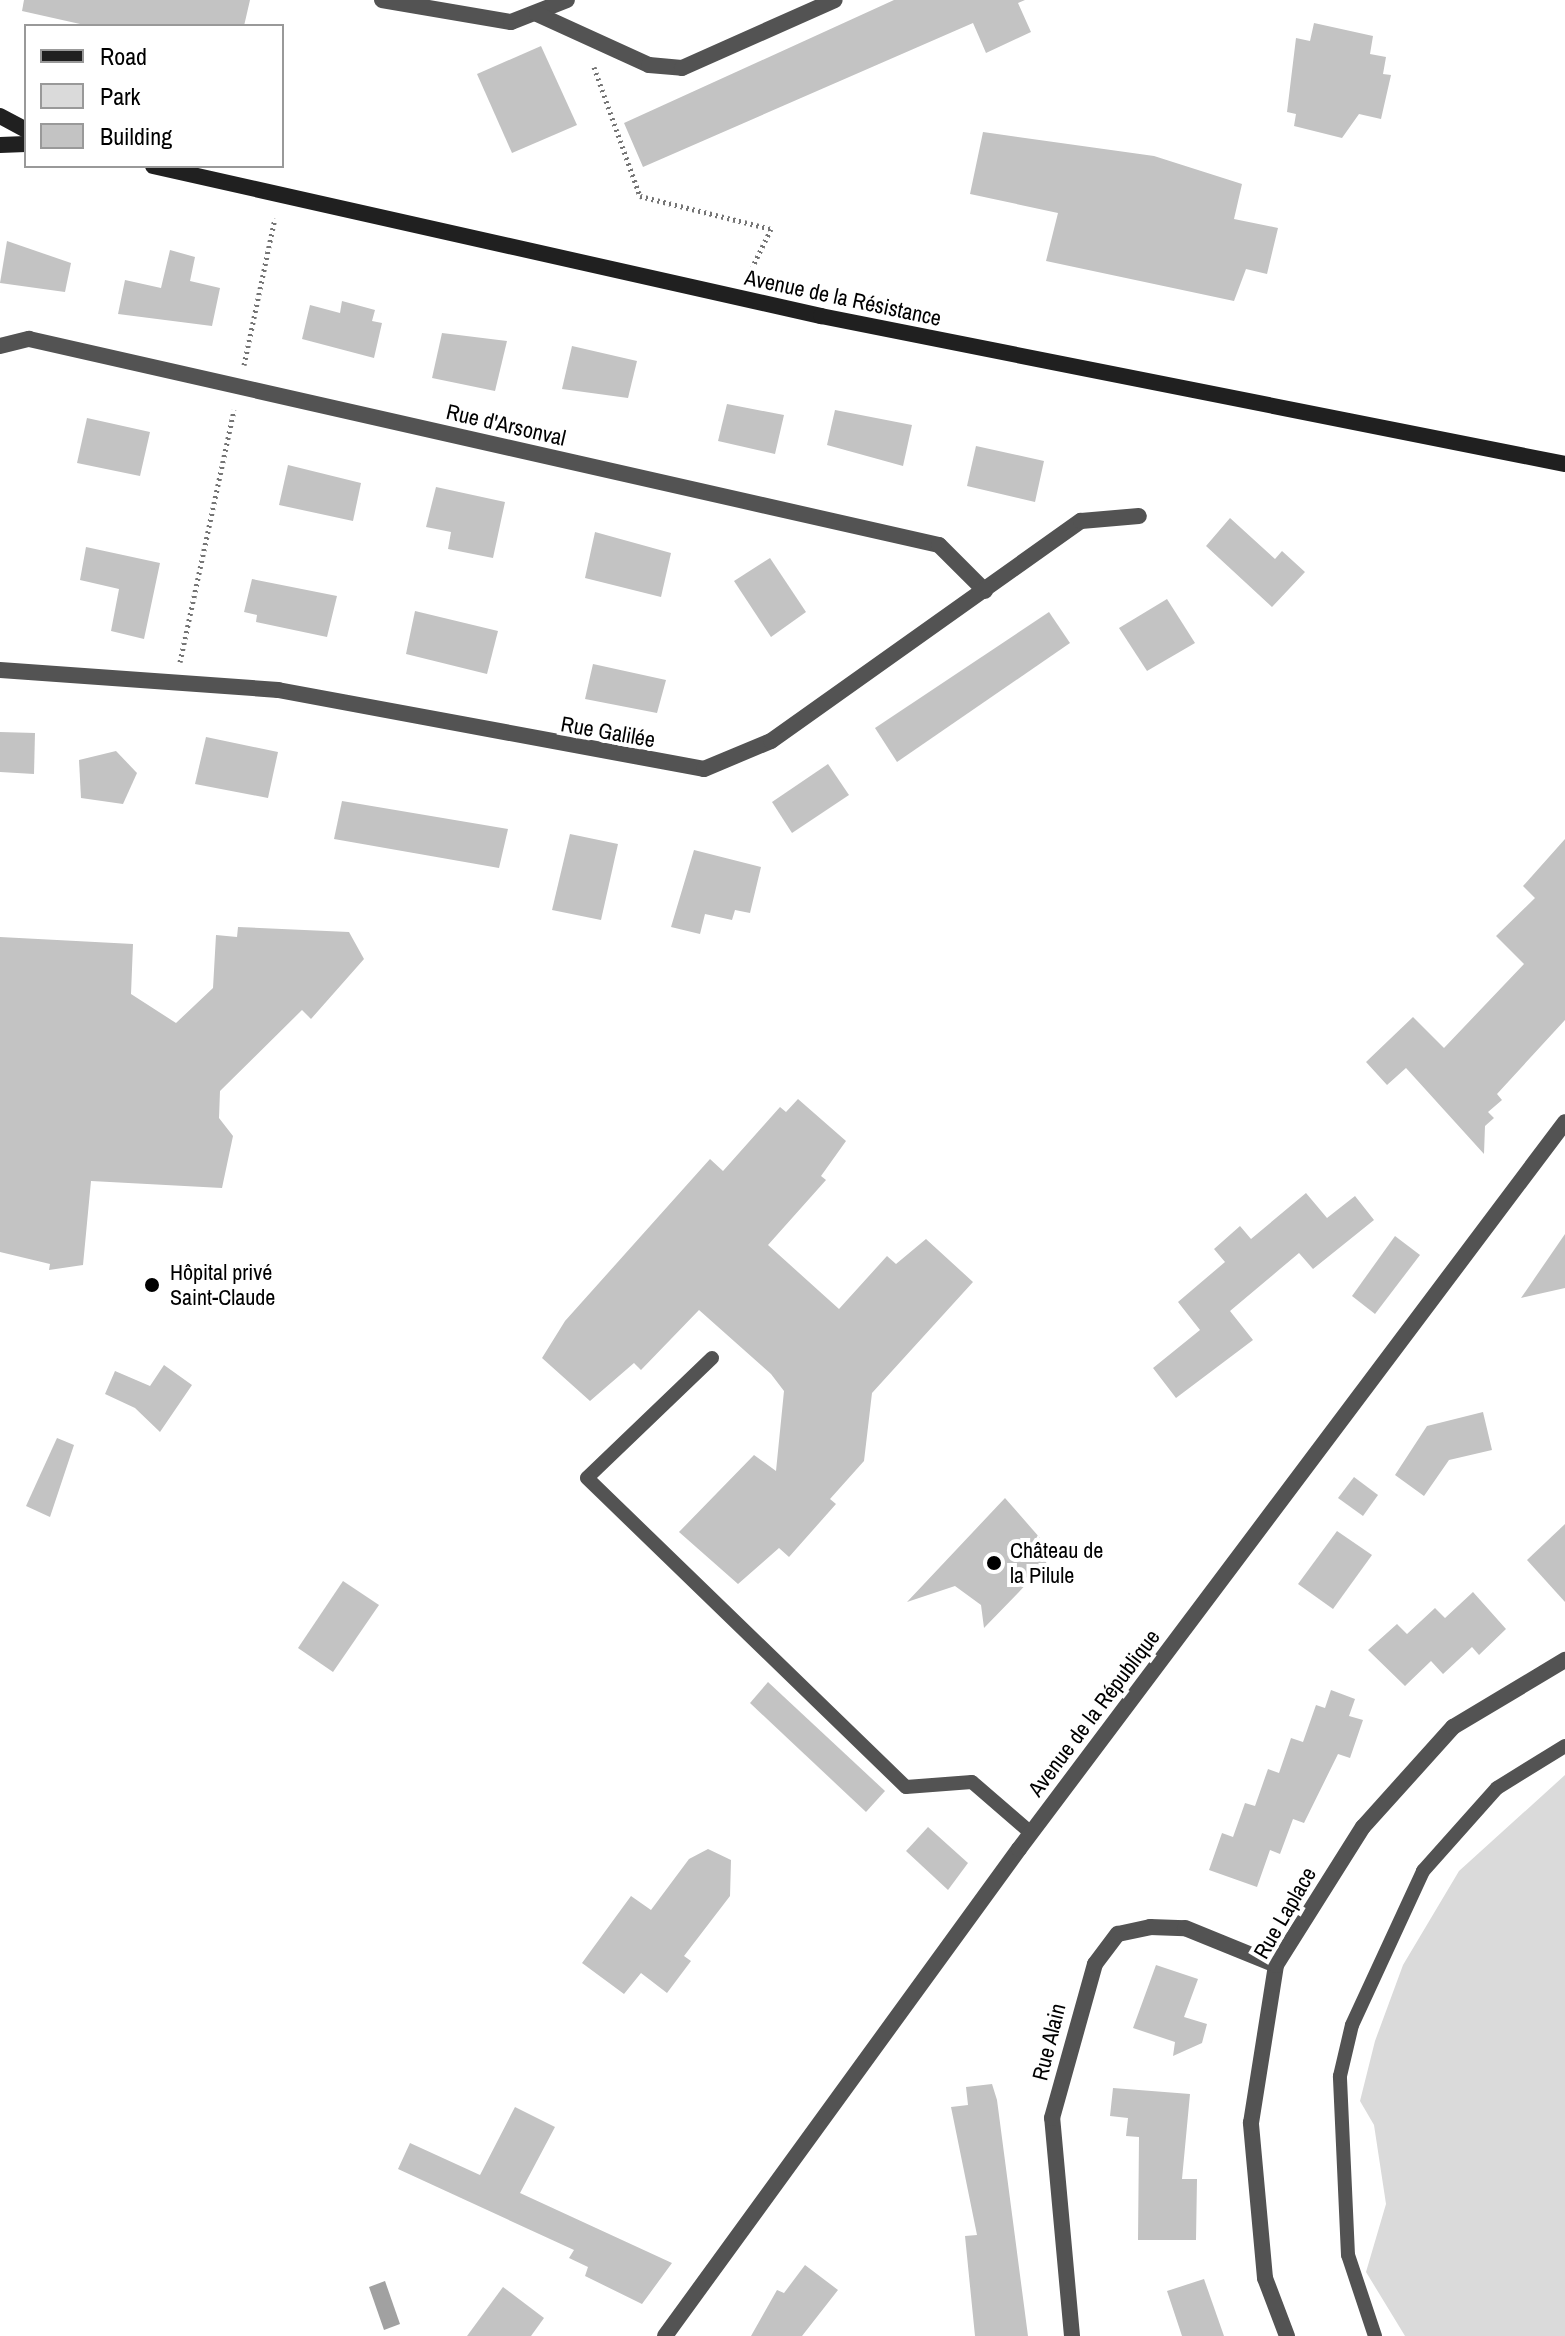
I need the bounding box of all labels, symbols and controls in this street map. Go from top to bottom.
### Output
legend [24,24,284,168]
text: Road [100,40,147,72]
text: Park [100,80,140,112]
text: Building [100,120,172,152]
street label: Avenue de la Résistance [742,264,944,332]
street label: Rue d'Arsonval [444,398,568,452]
street label: Rue Galilée [559,711,657,753]
place label: Hôpital privé Saint-Claude [170,1259,275,1310]
marker: Hôpital privé Saint-Claude [141,1274,163,1296]
place label: Château de la Pilule [1010,1537,1103,1588]
marker: Château de la Pilule [985,1554,1003,1572]
street label: Avenue de la République [1023,1624,1165,1802]
street label: Rue Laplace [1248,1863,1322,1963]
street label: Rue Alain [1027,2000,1071,2084]

